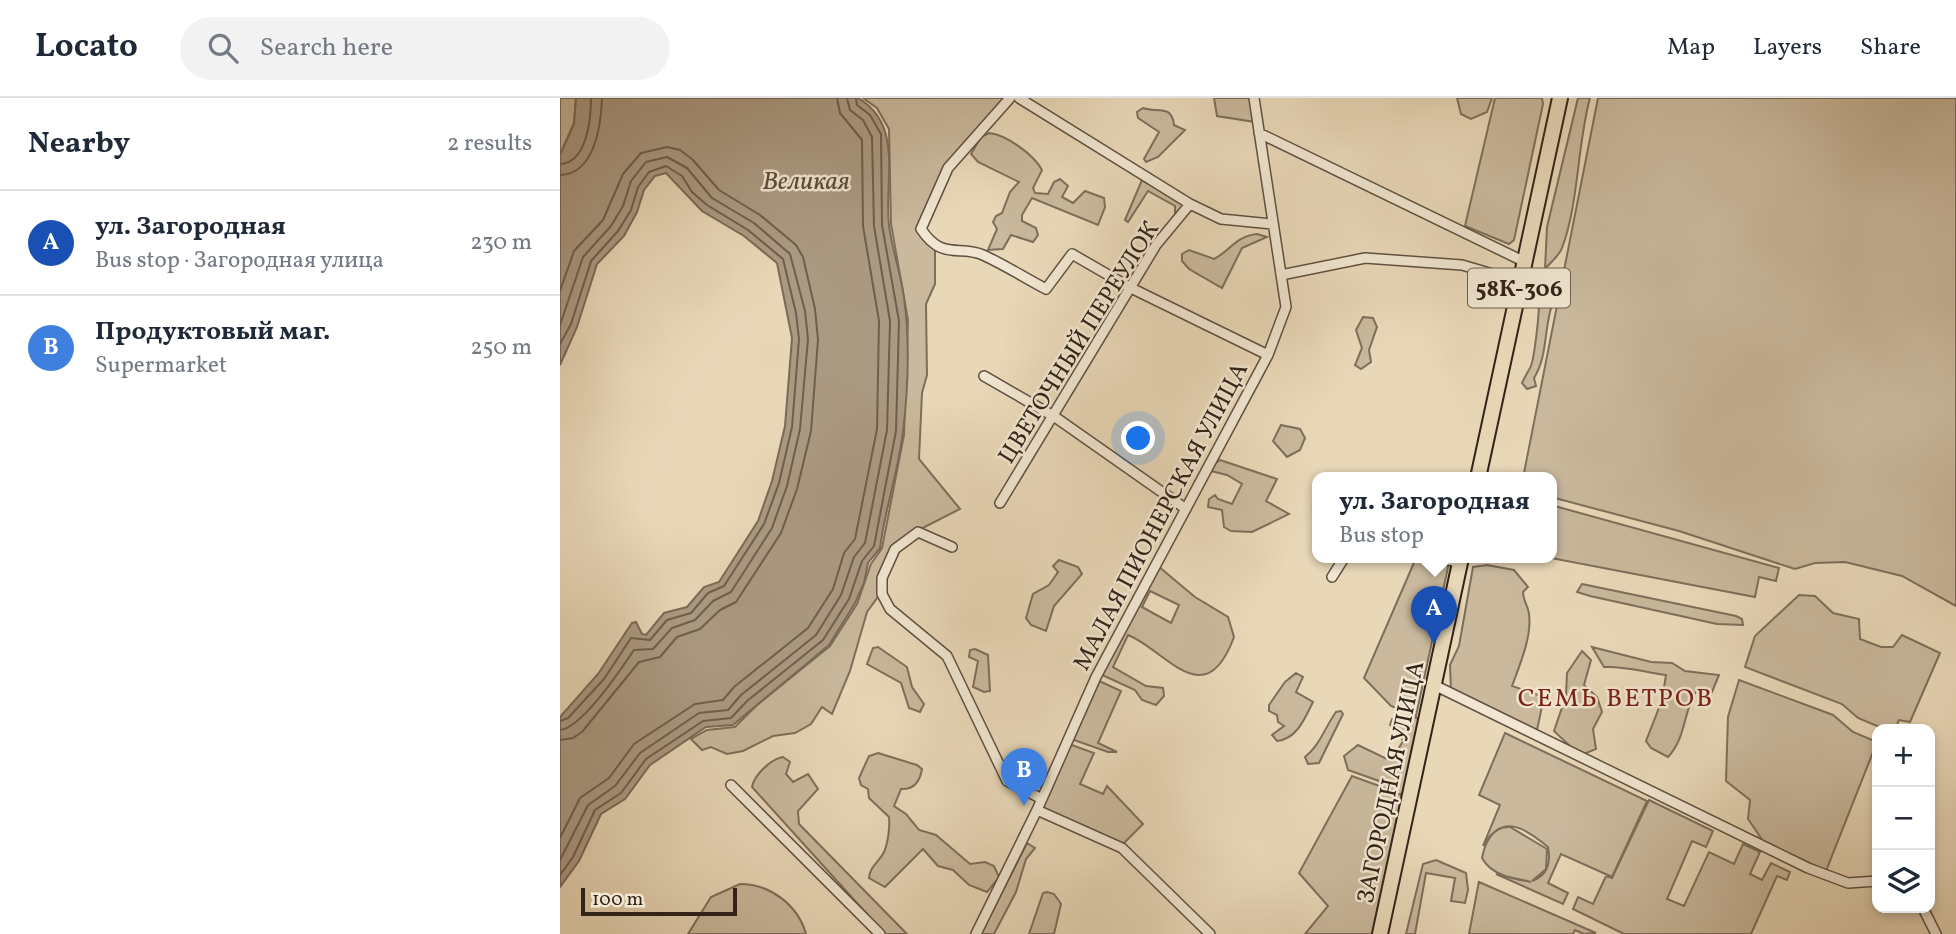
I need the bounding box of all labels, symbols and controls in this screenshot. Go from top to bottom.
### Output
search box [180,17,670,80]
text: Locato [35,25,138,71]
icon: search [204,29,242,67]
text: Search here [260,30,393,66]
text: Map [1667,31,1715,65]
text: Layers [1753,31,1822,65]
text: Share [1860,31,1921,65]
text: Nearby [28,123,130,165]
text: 2 results [447,128,532,160]
water label: Великая [762,164,850,200]
text: ул. Загородная [95,209,286,245]
street label: ЦВЕТОЧНЫЙ ПЕРЕУЛОК [991,215,1168,471]
text: A [43,227,59,259]
text: 230 m [470,227,532,259]
text: Bus stop · Загородная улица [95,245,384,277]
road number: 58К-306 [1468,268,1570,308]
text: Продуктовый маг. [95,314,331,350]
text: B [43,332,59,364]
text: 250 m [470,332,532,364]
text: Supermarket [95,350,227,382]
street label: МАЛАЯ ПИОНЕРСКАЯ УЛИЦА [1066,357,1258,677]
your location [1121,421,1155,455]
popup [1312,472,1557,563]
text: ул. Загородная [1339,484,1530,520]
text: Bus stop [1339,520,1424,552]
pin: A [1411,586,1457,644]
street label: ЗАГОРОДНАЯ УЛИЦА [1350,658,1434,907]
district label: СЕМЬ ВЕТРОВ [1518,681,1714,717]
map controls [1872,724,1935,913]
button: + [1872,724,1935,787]
pin: B [1001,748,1047,806]
button: − [1872,787,1935,850]
button: layers [1872,850,1935,913]
scale bar [581,885,737,917]
text: 100 m [592,887,643,913]

